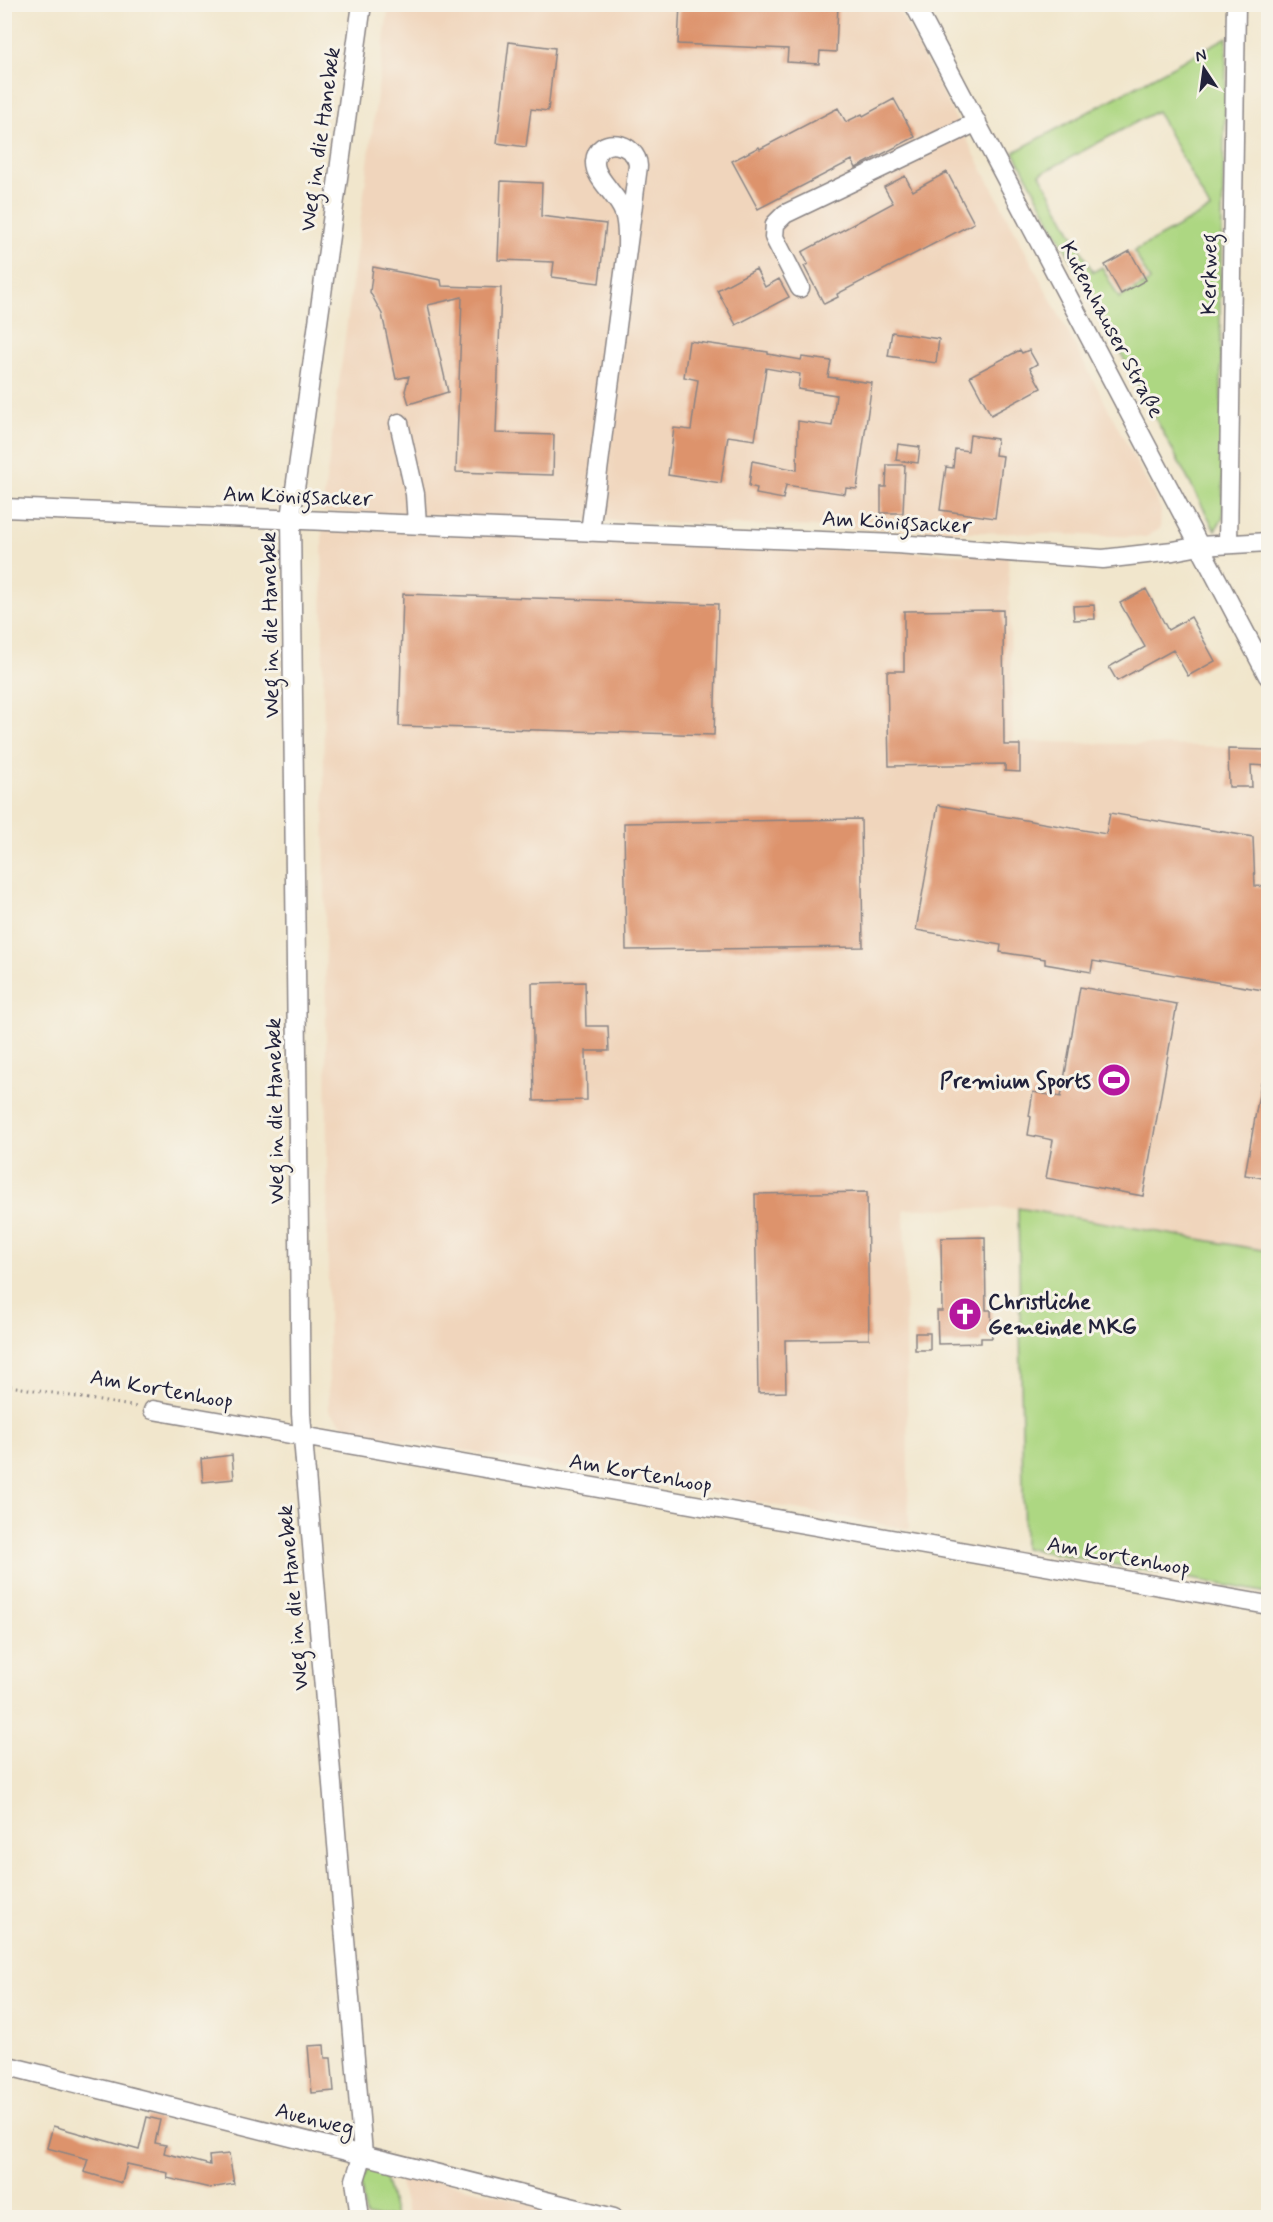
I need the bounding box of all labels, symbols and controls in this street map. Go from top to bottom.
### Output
north arrow [1174,39,1234,99]
text: N [1193,44,1209,67]
street label: Weg in die Hanebek [294,45,351,234]
street label: Kerkweg [1195,233,1228,315]
street label: Kutenhauser Straße [1053,237,1170,423]
street label: Am Königsacker [222,480,374,517]
street label: Am Königsacker [821,505,973,544]
street label: Weg in die Hanebek [255,532,290,718]
street label: Weg in die Hanebek [260,1018,295,1204]
sports icon: Premium Sports [1096,1062,1132,1098]
place label: Premium Sports [940,1068,1091,1096]
place label: Christliche Gemeinde MKG [988,1289,1137,1342]
church icon: Christliche Gemeinde MKG [947,1296,983,1332]
street label: Am Kortenhoop [88,1364,235,1416]
street label: Am Kortenhoop [567,1448,714,1500]
street label: Weg in die Hanebek [272,1504,319,1692]
street label: Am Kortenhoop [1045,1531,1192,1583]
street label: Auenweg [272,2097,357,2146]

